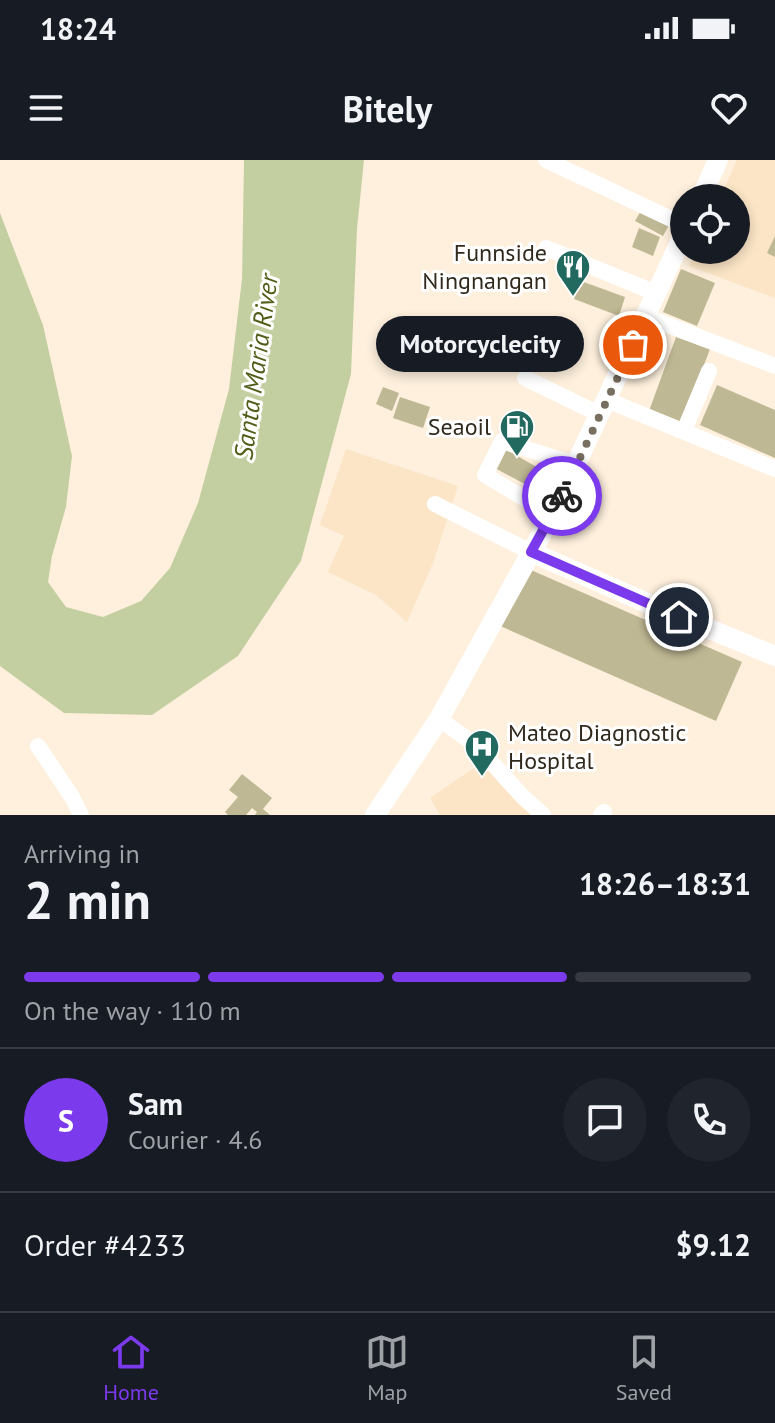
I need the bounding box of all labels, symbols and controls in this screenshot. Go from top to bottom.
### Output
text: 18:24 [40,9,116,48]
text: Bitely [343,85,432,132]
icon: menu [24,86,68,130]
icon: heart [707,86,751,130]
map controls [670,184,750,264]
button: locate [670,184,750,264]
place label: Funnside Ningnangan [422,237,547,296]
restaurant icon: Funnside Ningnangan [554,248,592,298]
water label: Santa Maria River [226,271,285,462]
pin [599,311,667,379]
callout: Motorcyclecity [377,317,585,373]
icon: bag [611,323,655,367]
text: Motorcyclecity [400,327,561,360]
fuel station icon: Seaoil [498,408,536,458]
place label: Seaoil [428,411,491,442]
courier [522,456,602,536]
icon: bike [540,474,584,518]
pin [645,583,713,651]
icon: home [657,595,701,639]
place label: Mateo Diagnostic Hospital [508,717,687,776]
hospital icon: Mateo Diagnostic Hospital [463,728,501,778]
text: Arriving in [24,837,140,870]
text: 18:26–18:31 [579,864,751,903]
text: 2 min [24,866,151,933]
text: On the way · 110 m [24,994,241,1027]
button: chat [563,1078,647,1162]
button: phone [667,1078,751,1162]
text: Sam [128,1084,183,1123]
text: S [58,1101,74,1140]
text: Courier · 4.6 [128,1123,262,1156]
text: Order #4233 [24,1225,186,1264]
text: $9.12 [676,1225,751,1264]
tab: Home [103,1330,159,1406]
tab: Map [365,1330,409,1406]
tab: Saved [616,1330,672,1406]

